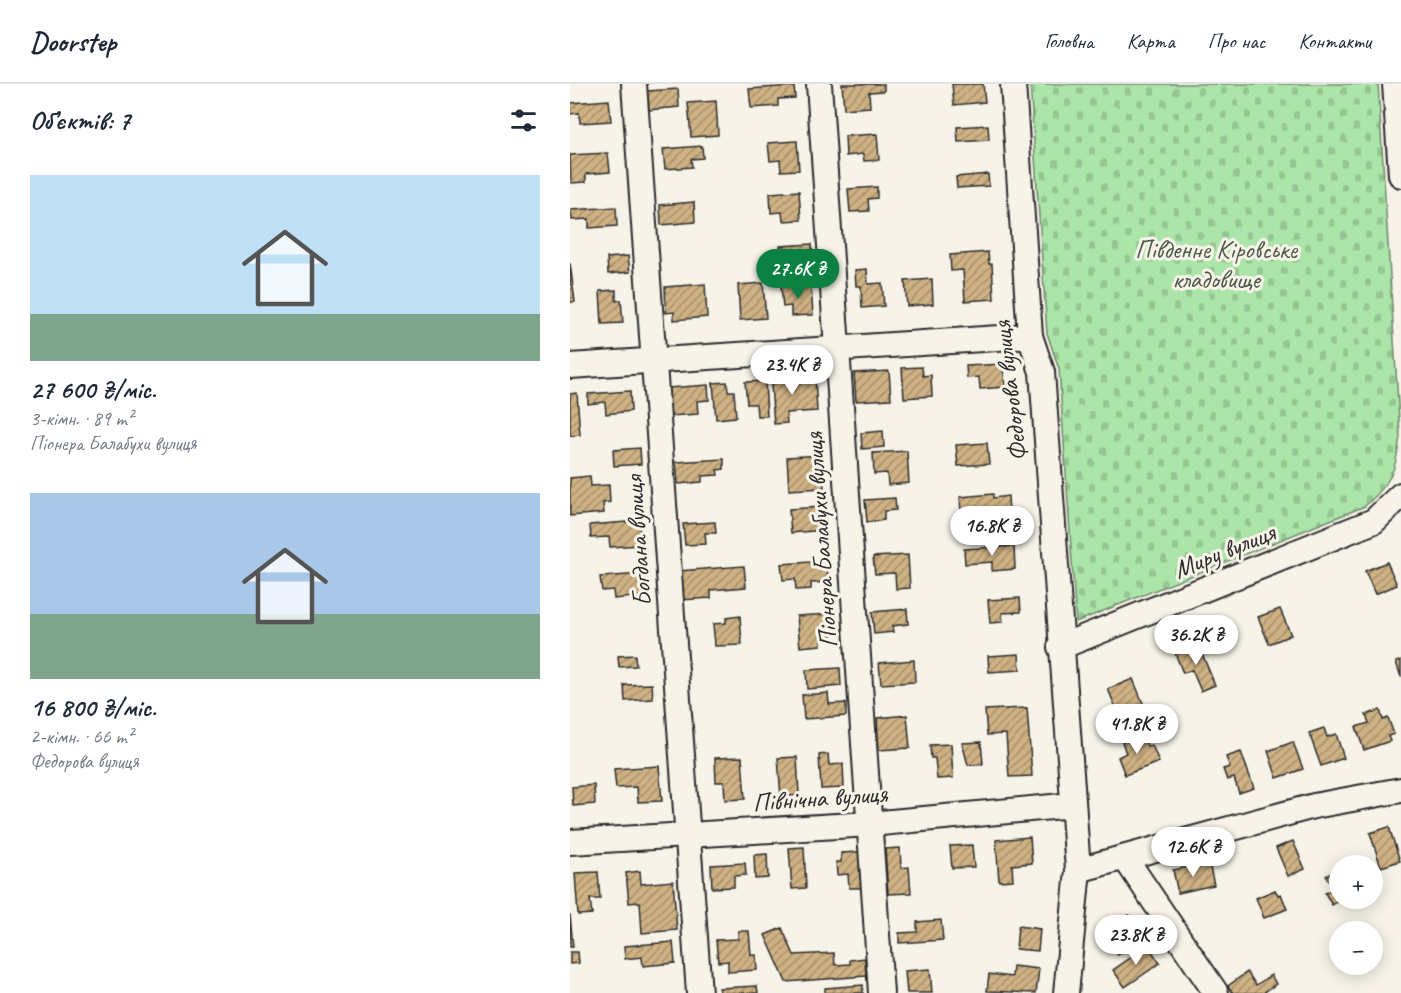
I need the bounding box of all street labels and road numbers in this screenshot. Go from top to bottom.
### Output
street label: Федорова вулиця [985,317,1035,463]
street label: Піонера Балабухи вулиця [797,429,845,649]
street label: Богдана вулиця [617,472,659,608]
street label: Миру вулиця [1169,515,1281,586]
street label: Північна вулиця [752,777,890,819]

